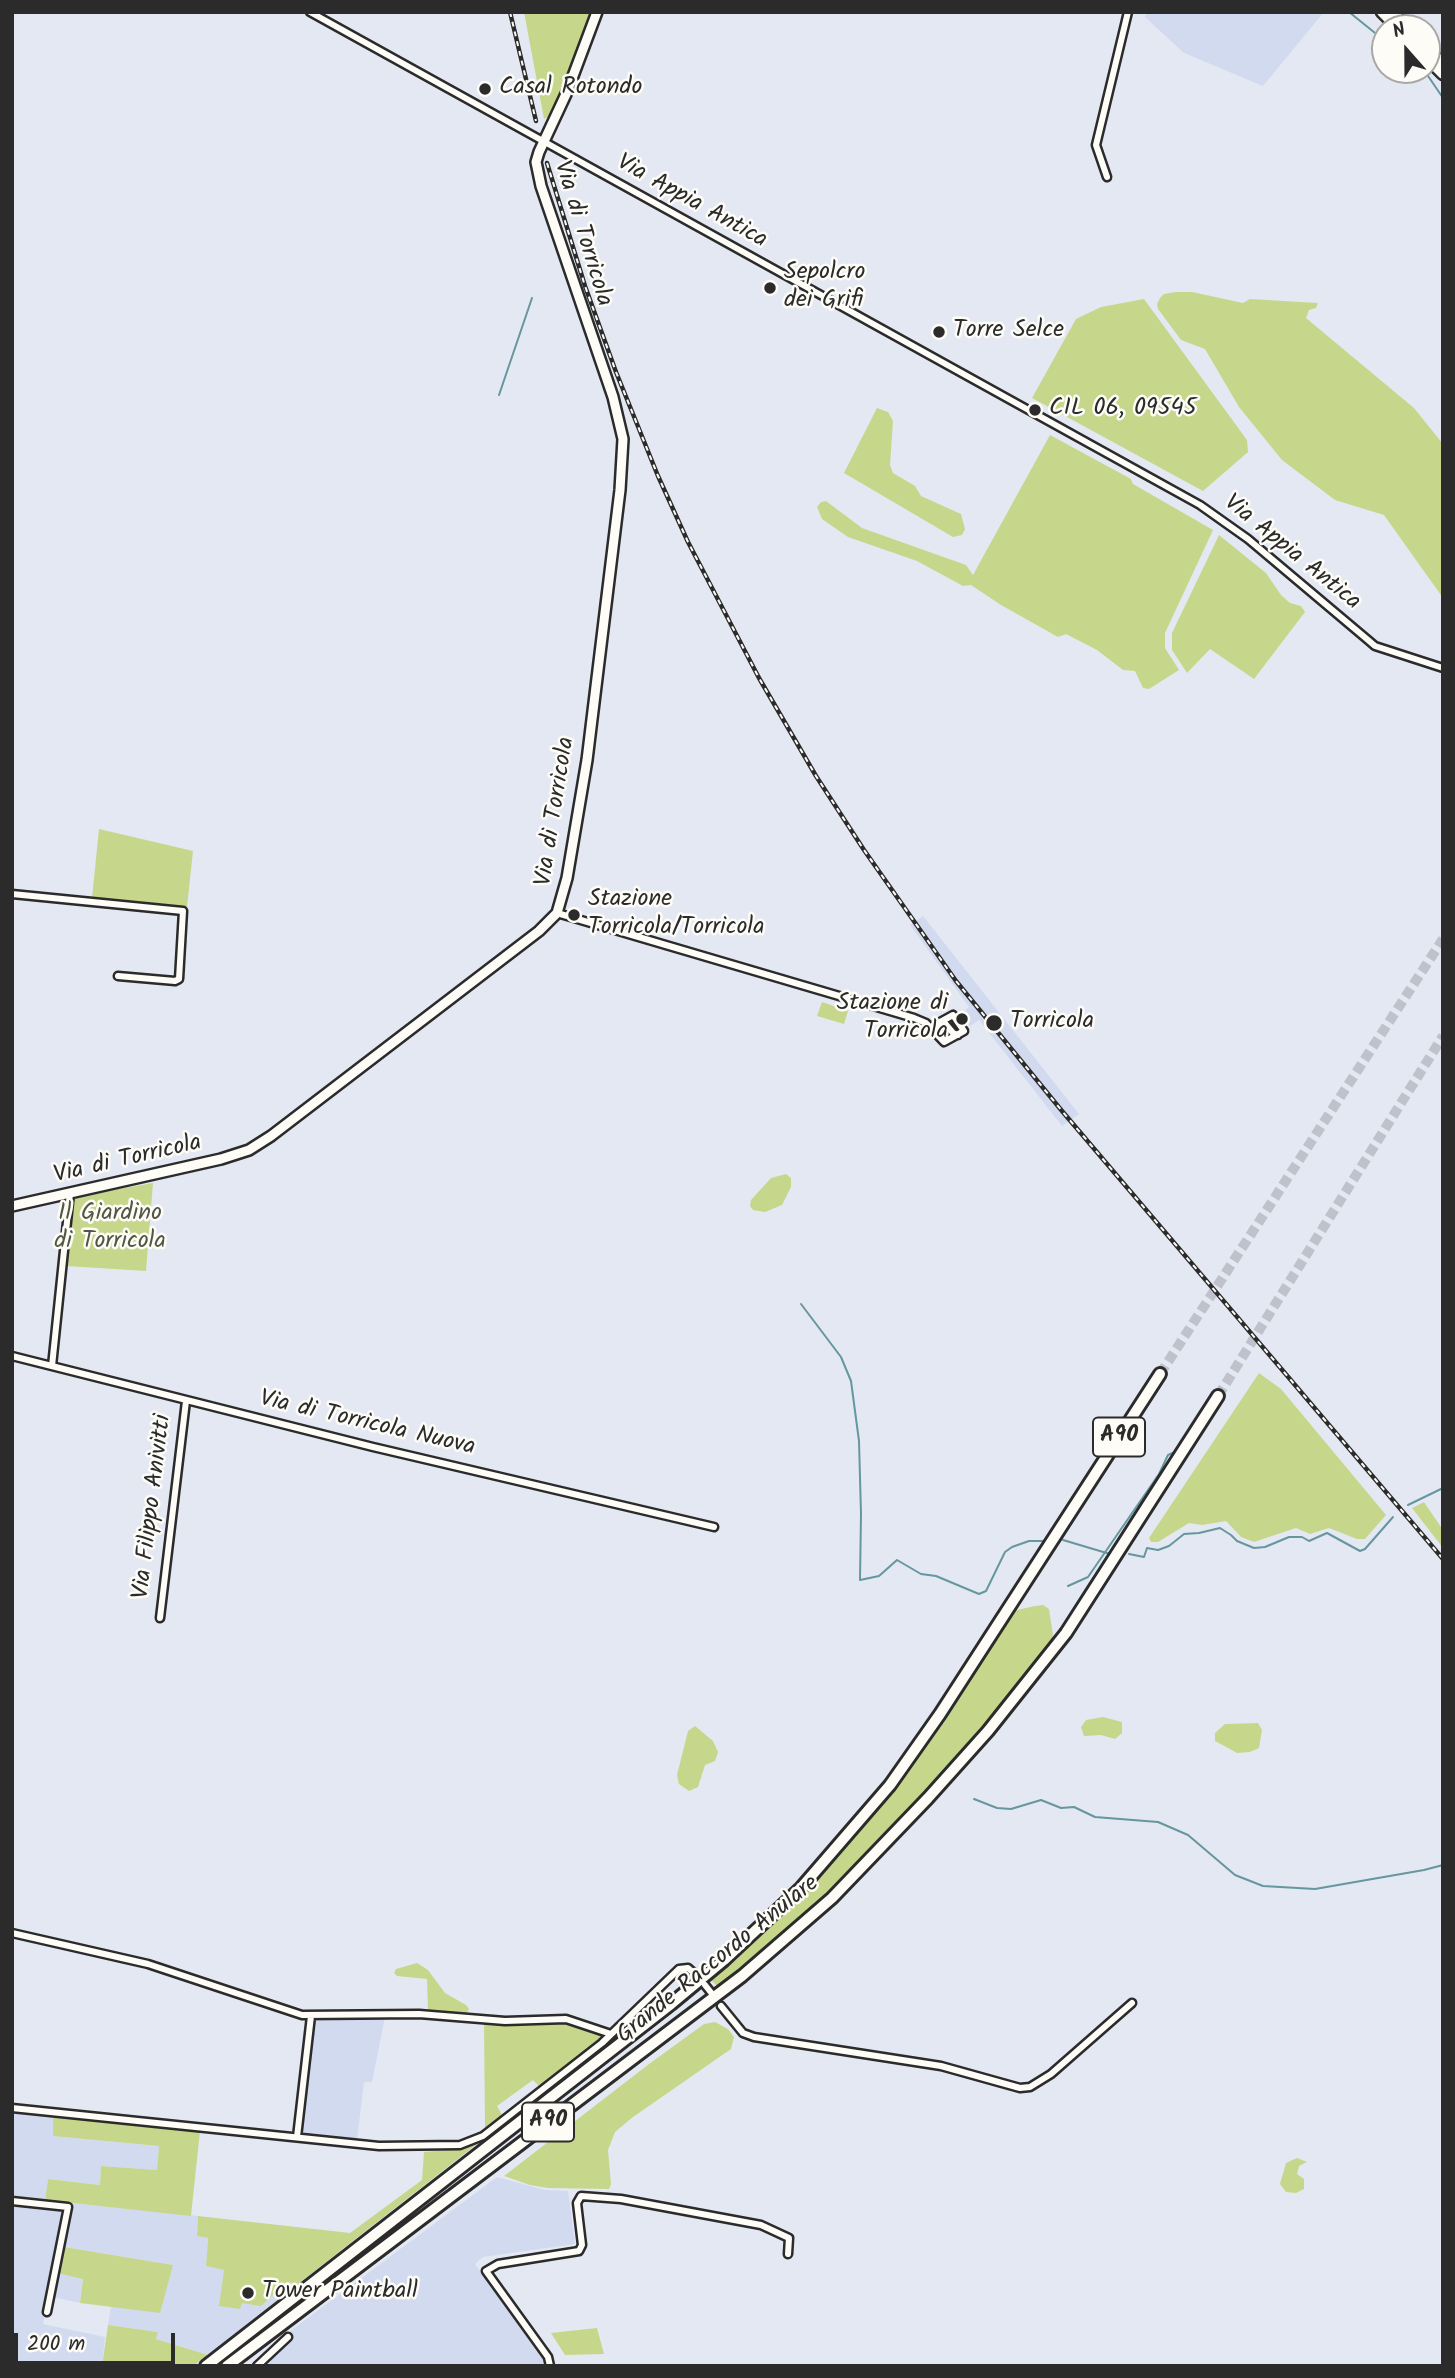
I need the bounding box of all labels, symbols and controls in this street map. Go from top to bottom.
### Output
north arrow [1371,14,1441,84]
text: N [1388,15,1410,47]
place label: Casal Rotondo [499,75,642,103]
marker: Casal Rotondo [477,81,493,97]
street label: Via Appia Antica [611,150,771,256]
street label: Via di Torricola [545,158,617,310]
place label: Sepolcro dei Grifi [784,260,865,316]
marker: Sepolcro dei Grifi [762,280,778,296]
place label: Torre Selce [953,318,1064,346]
marker: Torre Selce [931,324,947,340]
place label: CIL 06, 09545 [1049,396,1197,424]
marker: CIL 06, 09545 [1027,402,1043,418]
street label: Via Appia Antica [1217,490,1365,618]
street label: Via di Torricola [531,735,583,889]
place label: Stazione Torricola/Torricola [588,887,764,943]
marker: Stazione Torricola/Torricola [566,907,582,923]
place label: Stazione di Torricola [837,991,948,1047]
place label: Torricola [1010,1009,1094,1037]
marker: Stazione di Torricola [954,1011,970,1027]
marker: Torricola [984,1013,1004,1033]
street label: Via di Torricola [51,1130,205,1192]
park label: Il Giardino di Torricola [54,1201,166,1257]
street label: Via di Torricola Nuova [256,1386,478,1464]
street label: Via Filippo Anivitti [128,1413,180,1601]
road number: A90 [1093,1418,1145,1456]
street label: Grande Raccordo Anulare [612,1871,826,2051]
road number: A90 [522,2102,574,2142]
place label: Tower Paintball [262,2279,418,2307]
marker: Tower Paintball [240,2285,256,2301]
scale bar [18,2318,178,2362]
text: 200 m [27,2328,85,2361]

